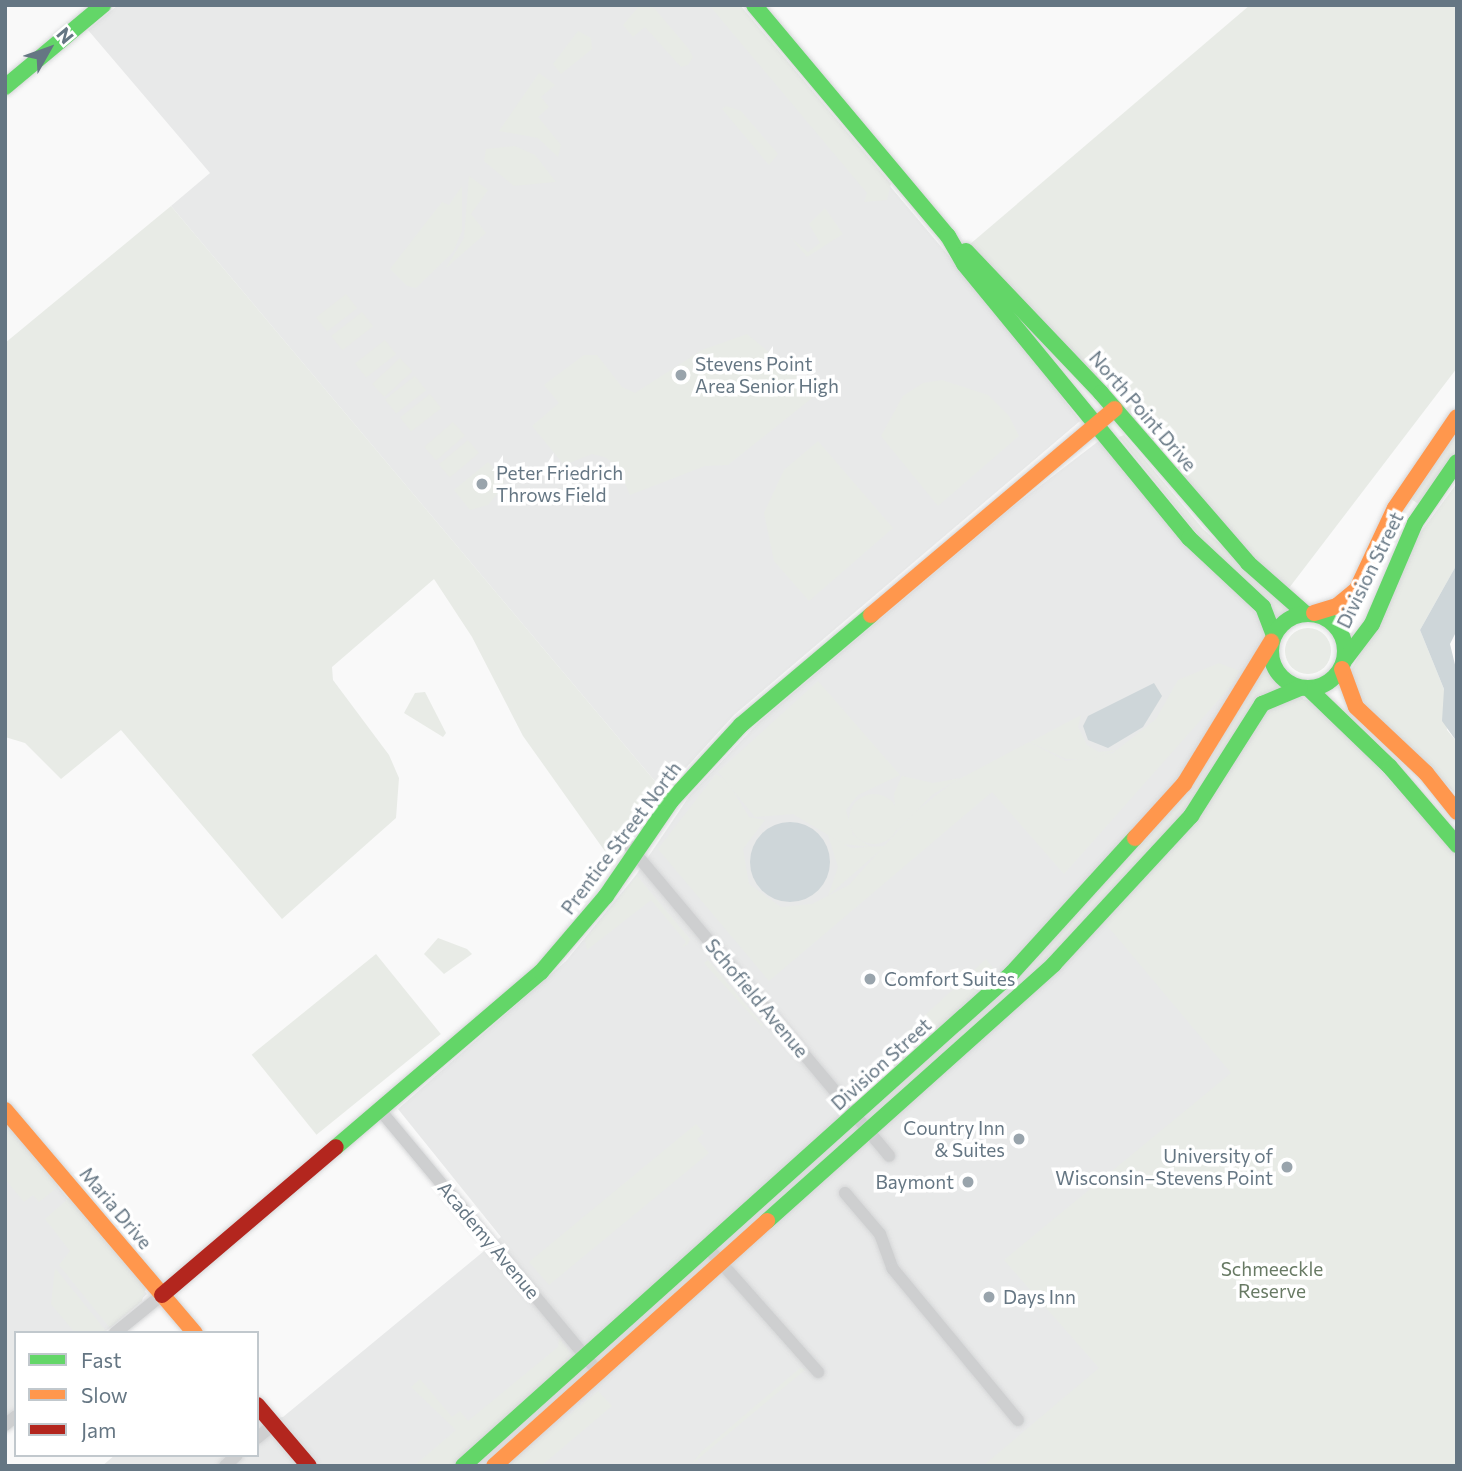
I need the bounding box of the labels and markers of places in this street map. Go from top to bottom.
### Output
place label: Stevens Point Area Senior High [695,353,839,397]
marker: Stevens Point Area Senior High [673,367,689,383]
place label: Peter Friedrich Throws Field [496,462,623,506]
marker: Peter Friedrich Throws Field [474,476,490,492]
place label: Comfort Suites [884,968,1015,990]
marker: Comfort Suites [862,971,878,987]
place label: Country Inn & Suites [903,1117,1005,1161]
marker: Country Inn & Suites [1011,1131,1027,1147]
place label: University of Wisconsin–Stevens Point [1055,1145,1273,1189]
marker: University of Wisconsin–Stevens Point [1279,1159,1295,1175]
place label: Baymont [876,1171,954,1193]
marker: Baymont [960,1174,976,1190]
place label: Days Inn [1003,1286,1076,1308]
marker: Days Inn [981,1289,997,1305]

